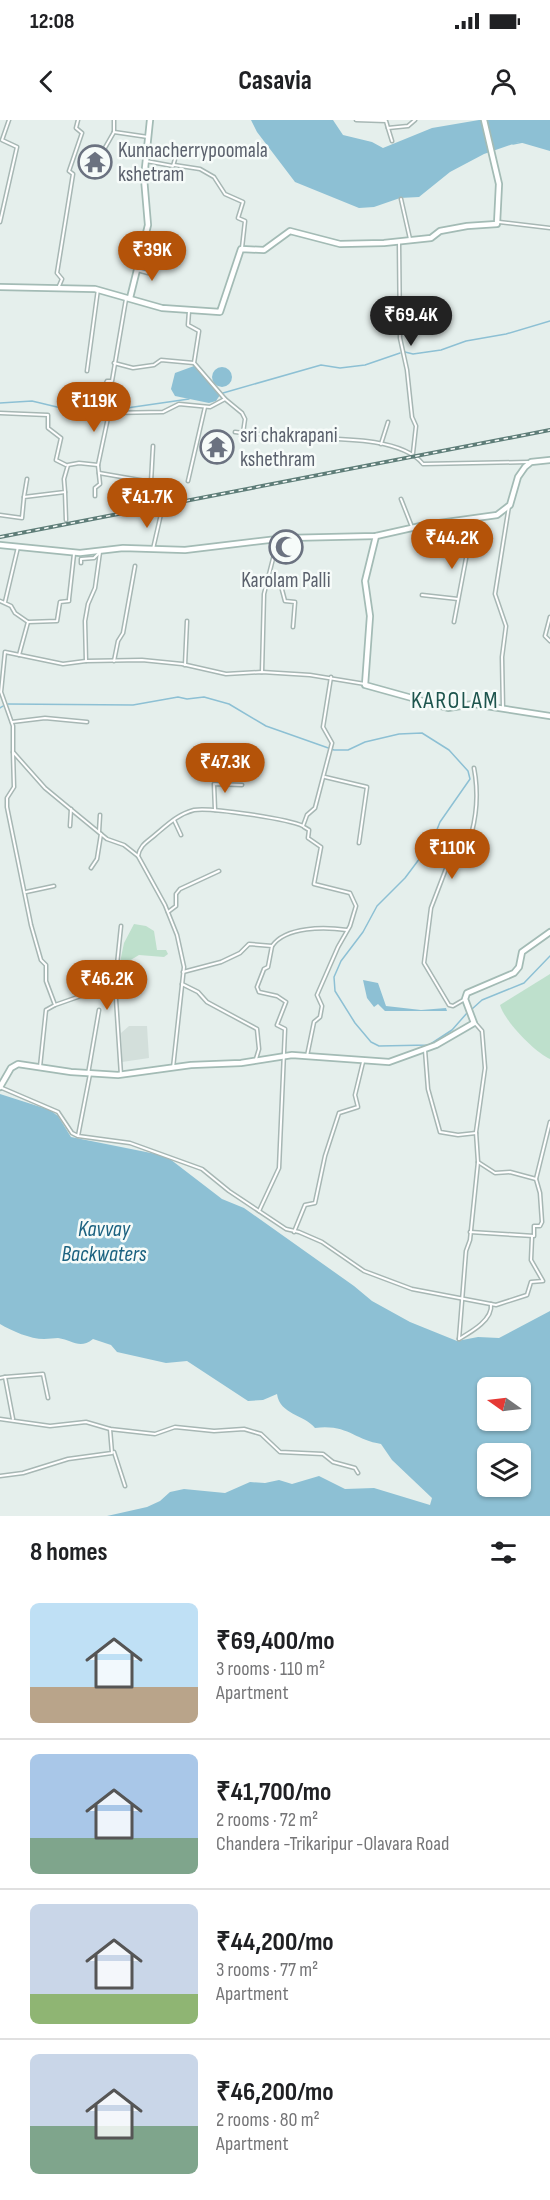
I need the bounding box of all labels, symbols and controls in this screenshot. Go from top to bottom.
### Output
text: 12:08 [30,8,74,35]
icon: back [30,65,63,98]
text: Casavia [238,65,312,97]
icon: person [487,65,520,98]
place label: Kunnacherrypoomala kshetram [118,138,268,187]
temple icon: Kunnacherrypoomala kshetram [77,144,113,180]
pin: ₹39K [116,231,188,282]
text: ₹39K [132,238,172,262]
pin: ₹69.4K [362,296,460,347]
text: ₹69.4K [384,303,438,327]
pin: ₹119K [52,382,136,433]
text: ₹119K [71,389,117,413]
place label: sri chakrapani kshethram [240,423,338,472]
temple icon: sri chakrapani kshethram [199,429,235,465]
pin: ₹41.7K [98,478,196,529]
text: ₹41.7K [121,485,173,509]
pin: ₹44.2K [403,519,501,570]
text: ₹44.2K [425,526,479,550]
mosque icon: Karolam Palli [268,529,304,565]
place label: Karolam Palli [241,568,331,593]
district label: KAROLAM [411,686,499,715]
pin: ₹47.3K [176,743,274,794]
text: ₹47.3K [200,750,250,774]
pin: ₹110K [410,829,494,880]
text: ₹110K [429,836,475,860]
pin: ₹46.2K [58,960,156,1011]
text: ₹46.2K [80,967,134,991]
water label: Kavvay Backwaters [61,1216,147,1268]
north arrow [477,1377,531,1431]
map controls [477,1377,531,1497]
button: layers [477,1443,531,1497]
icon: filters [487,1536,520,1569]
text: 8 homes [30,1537,108,1568]
text: ₹69,400/mo [216,1626,334,1657]
icon: home [78,1627,150,1699]
text: 3 rooms · 110 m² [216,1657,325,1681]
text: Apartment [216,1681,289,1705]
text: ₹41,700/mo [216,1777,331,1808]
icon: home [78,1778,150,1850]
text: 2 rooms · 72 m² [216,1808,318,1832]
text: Chandera -Trikaripur -Olavara Road [216,1832,449,1856]
text: ₹44,200/mo [216,1927,334,1958]
icon: home [78,1928,150,2000]
text: 3 rooms · 77 m² [216,1958,318,1982]
text: Apartment [216,1982,289,2006]
text: ₹46,200/mo [216,2077,334,2108]
icon: home [78,2078,150,2150]
text: 2 rooms · 80 m² [216,2108,320,2132]
text: Apartment [216,2132,289,2156]

